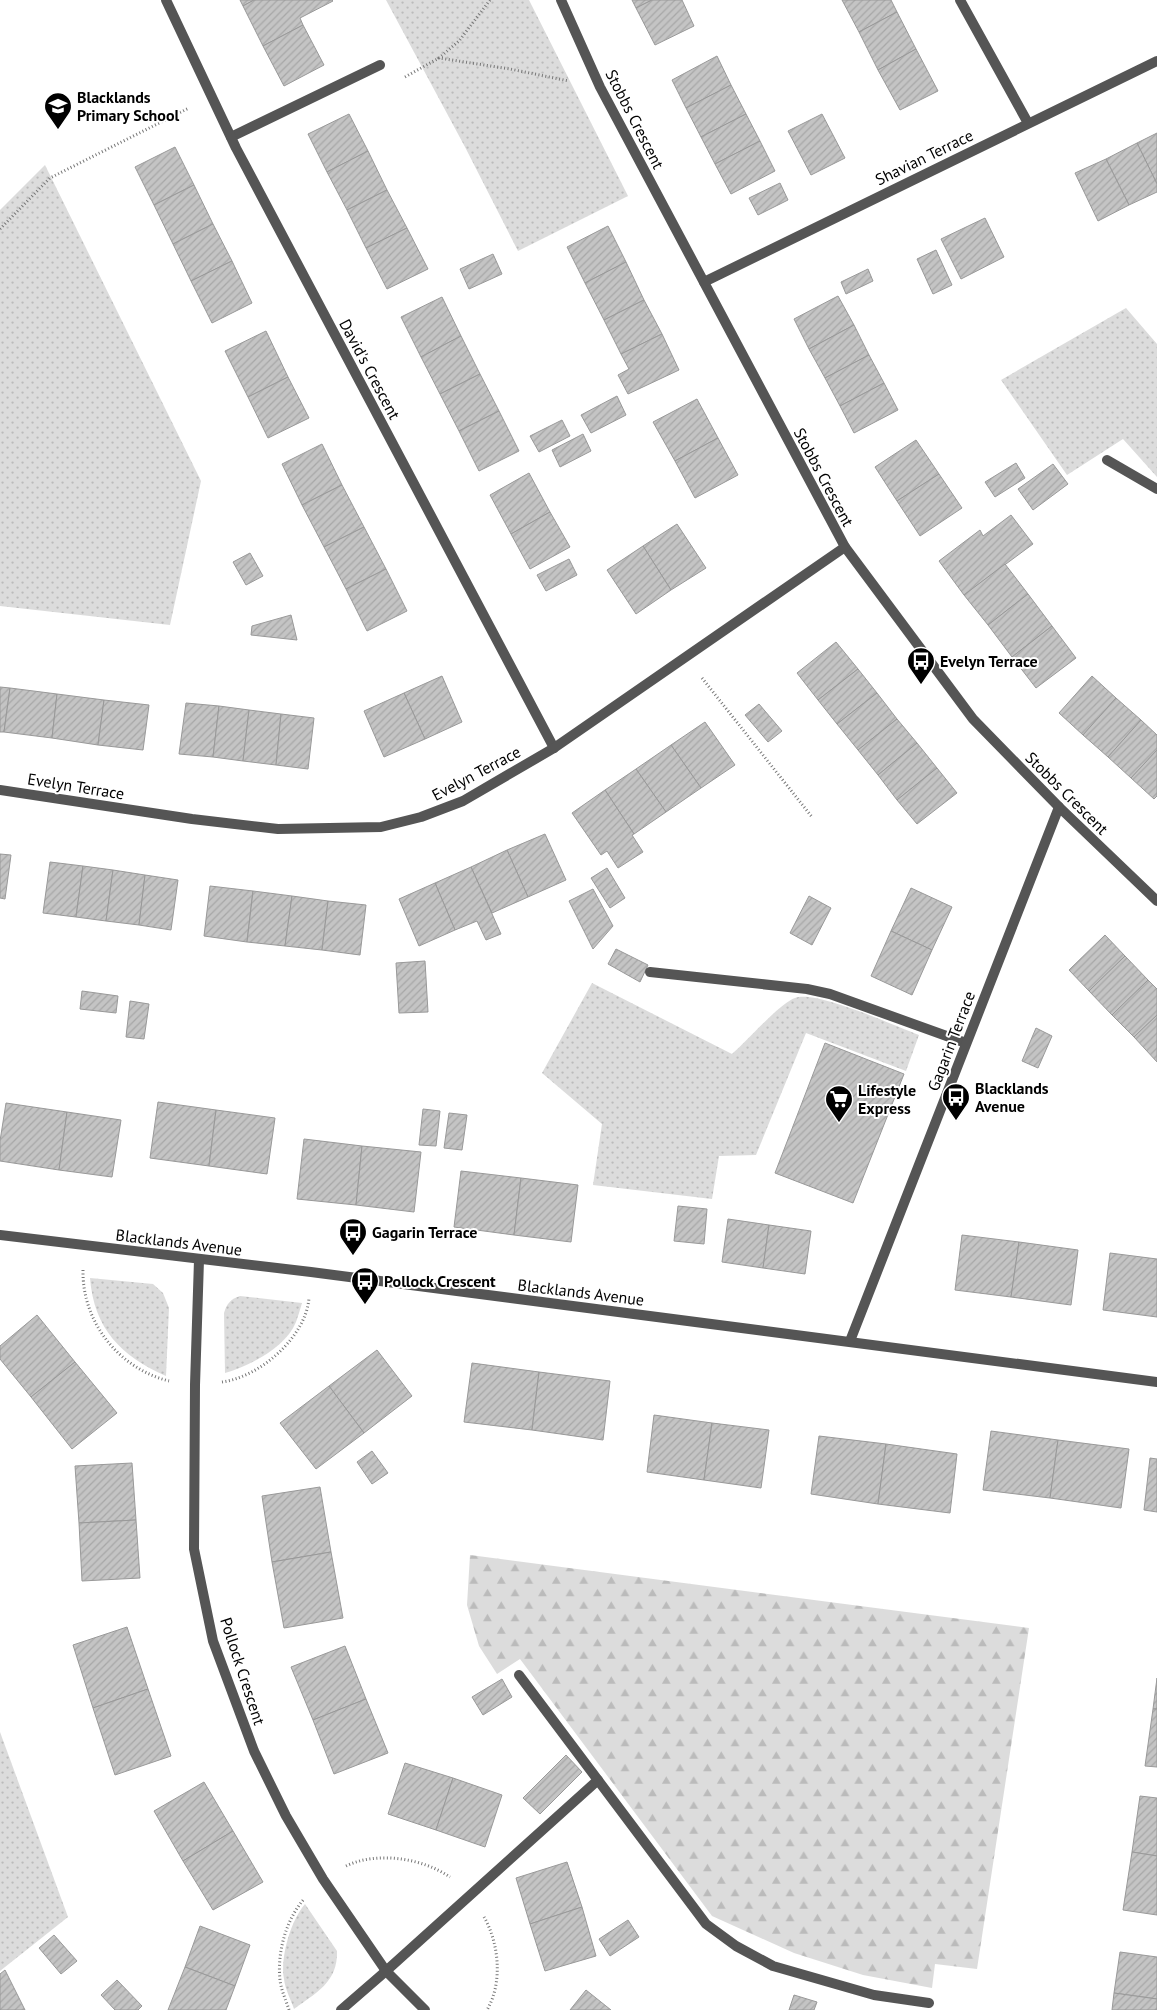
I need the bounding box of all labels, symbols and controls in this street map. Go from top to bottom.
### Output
street label: Stobbs Crescent [601,66,669,173]
place label: Blacklands Primary School [77,87,179,125]
school or university icon: Blacklands Primary School [43,91,73,130]
street label: Shavian Terrace [872,125,976,189]
street label: David's Crescent [335,315,405,423]
street label: Stobbs Crescent [790,424,859,530]
bus stop icon: Evelyn Terrace [906,646,936,685]
place label: Evelyn Terrace [940,651,1038,671]
street label: Evelyn Terrace [428,741,524,805]
street label: Stobbs Crescent [1021,747,1113,839]
street label: Evelyn Terrace [26,768,126,804]
street label: Gagarin Terrace [923,988,979,1094]
place label: Blacklands Avenue [975,1078,1049,1116]
place label: Lifestyle Express [858,1080,916,1118]
bus stop icon: Blacklands Avenue [941,1082,971,1121]
supermarket icon: Lifestyle Express [824,1084,854,1123]
bus stop icon: Gagarin Terrace [338,1217,368,1256]
place label: Gagarin Terrace [372,1222,477,1242]
street label: Blacklands Avenue [115,1224,243,1260]
bus stop icon: Pollock Crescent [350,1266,380,1305]
place label: Pollock Crescent [384,1271,496,1291]
street label: Blacklands Avenue [517,1274,645,1310]
street label: Pollock Crescent [216,1615,270,1728]

